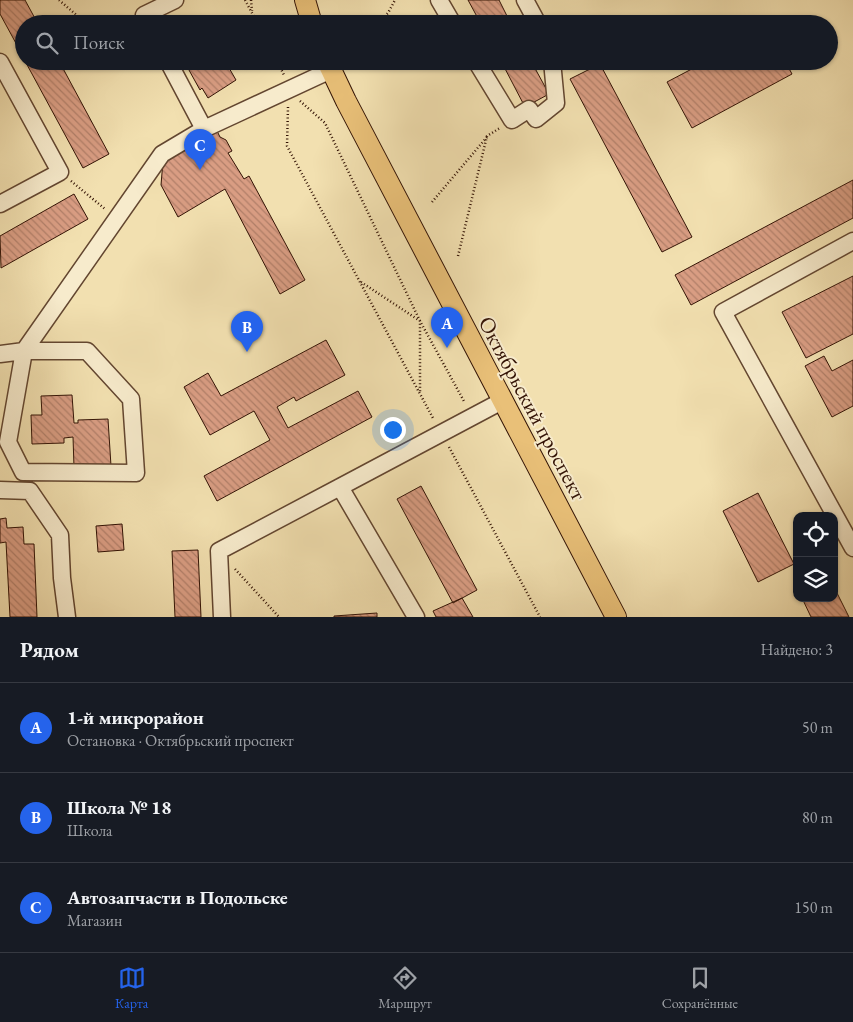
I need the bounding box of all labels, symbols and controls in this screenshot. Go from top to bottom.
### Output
search box [15,15,838,70]
icon: search [33,29,61,57]
text: Поиск [73,30,125,55]
pin: C [184,129,216,170]
pin: A [431,307,463,348]
pin: B [231,311,263,352]
street label: Октябрьский проспект [472,311,593,505]
your location [380,417,406,443]
map controls [793,512,838,602]
button: locate [793,512,838,557]
button: layers [793,557,838,602]
text: Рядом [20,636,79,663]
text: Найдено: 3 [761,639,833,660]
text: 1-й микрорайон [67,705,204,730]
text: A [30,717,42,738]
text: 50 m [802,717,833,738]
text: Остановка · Октябрьский проспект [67,730,294,751]
text: Школа № 18 [67,795,171,820]
text: B [31,807,41,828]
text: 80 m [802,807,833,828]
text: Школа [67,820,112,841]
text: Автозапчасти в Подольске [67,885,288,910]
text: C [30,897,42,918]
text: 150 m [794,897,833,918]
text: Магазин [67,910,122,931]
tab: Карта [115,964,148,1012]
tab: Маршрут [378,964,432,1012]
tab: Сохранённые [662,964,738,1012]

